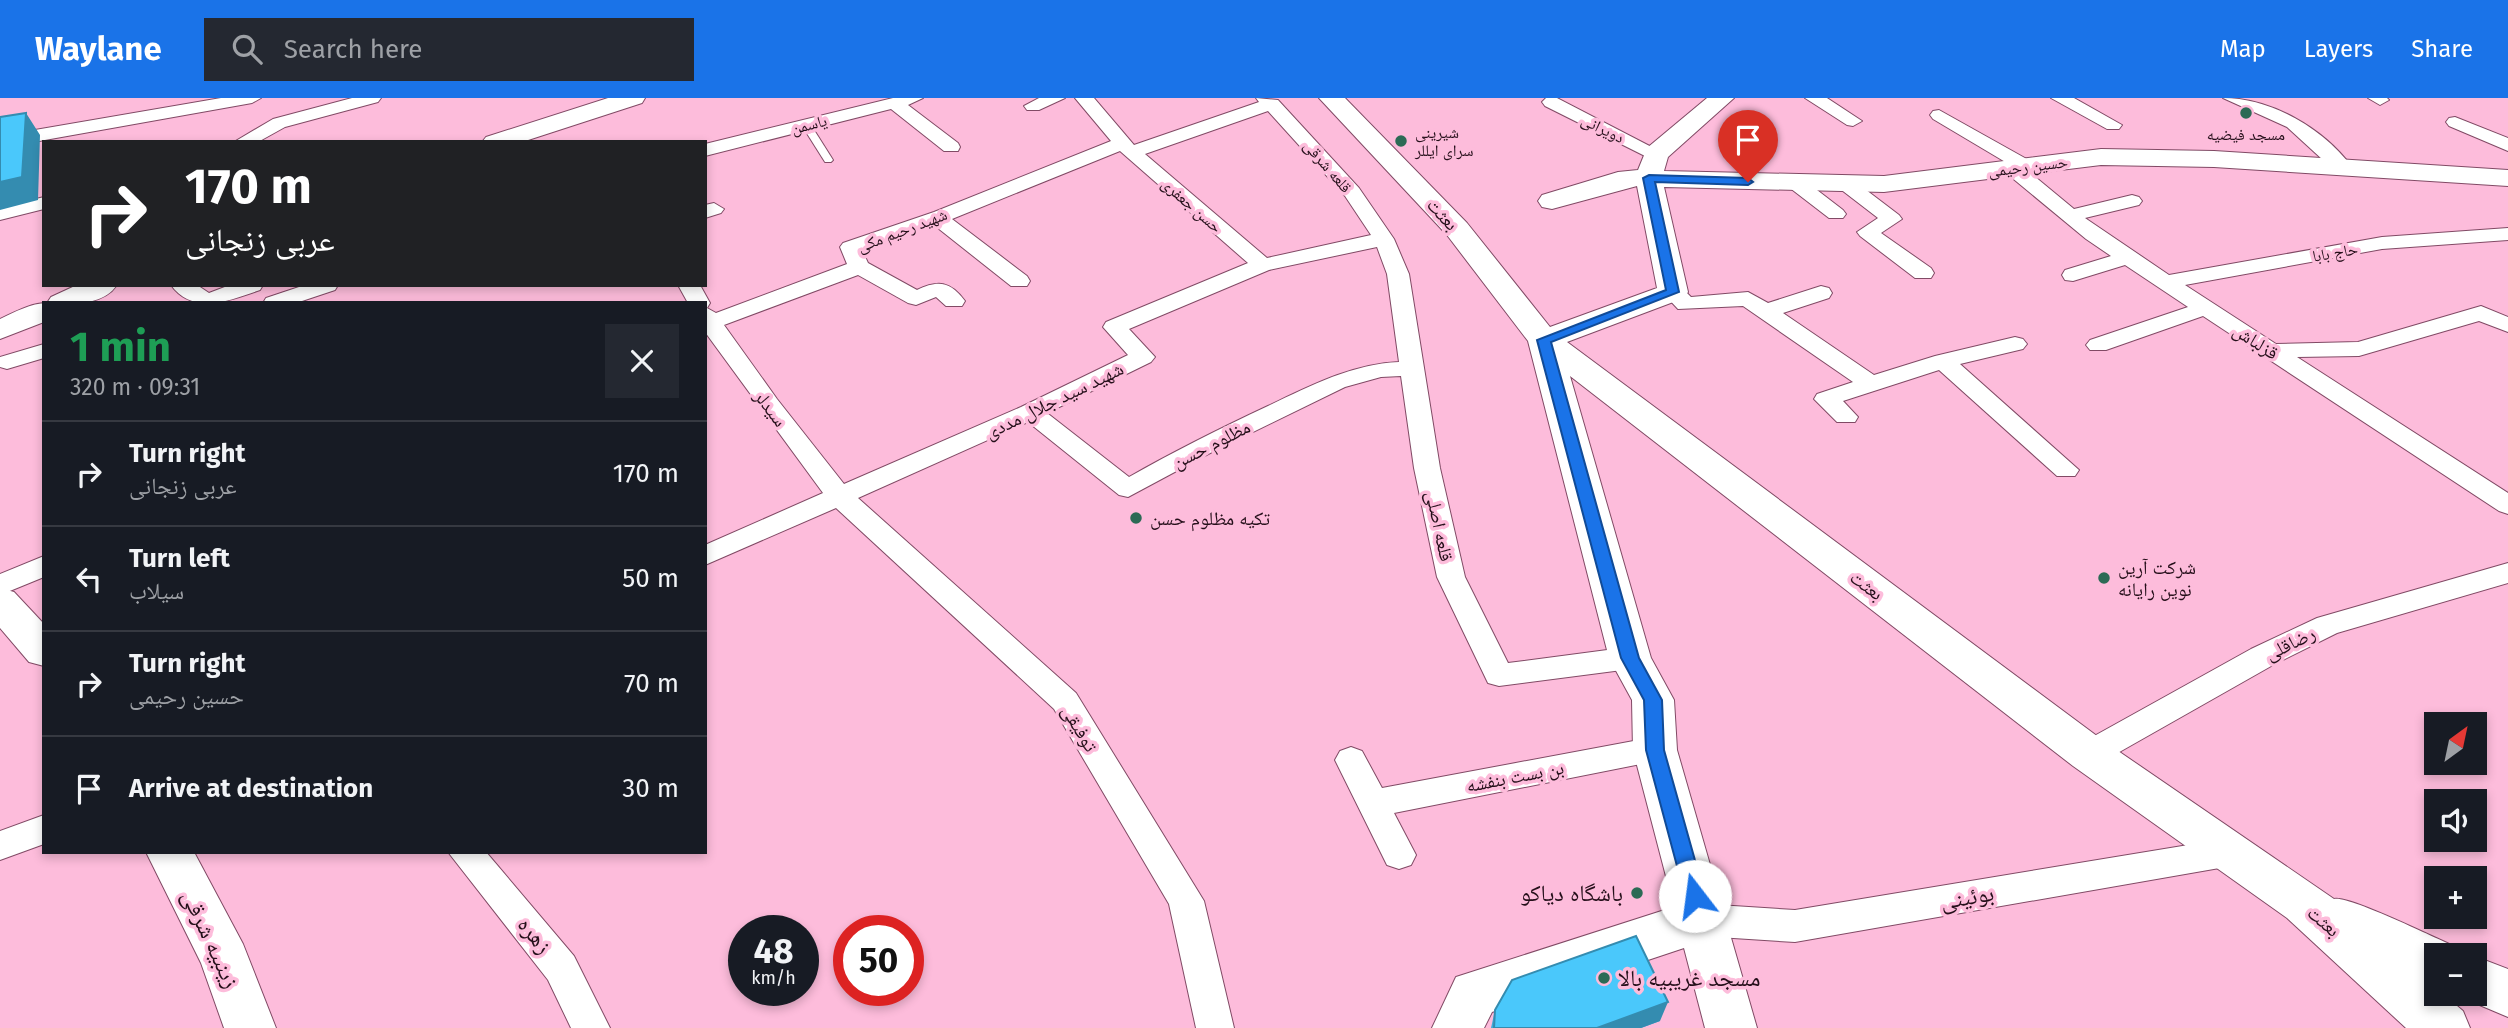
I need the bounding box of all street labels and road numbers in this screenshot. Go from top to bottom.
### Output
street label: دویرانی [1578,110,1627,148]
street label: یاسمن [789,111,829,139]
street label: قلعه شرقی [1299,136,1356,197]
street label: حسین رحیمی [1987,152,2069,182]
street label: حسن جعفری [1157,174,1226,237]
street label: بعثت [1422,194,1463,235]
street label: شهید رحیم مکی [855,205,950,257]
street label: حاج بابا [2311,239,2359,267]
street label: قزلباش [2229,318,2283,364]
street label: شهید سید جلال مددی [981,357,1127,444]
street label: سیدلر [749,385,792,431]
street label: مظلوم حسن [1168,415,1255,476]
street label: قلعه اصلی [1421,489,1458,563]
street label: بعثت [1846,566,1888,605]
street label: رضاقلی [2261,622,2319,665]
street label: توفیقی [1057,701,1103,756]
street label: بن بست بنفشه [1464,756,1566,797]
street label: بوئینی [1938,879,1996,915]
street label: زینبیه شرقی [176,886,246,992]
street label: بعثت [2303,901,2345,942]
street label: زهره [512,911,558,959]

